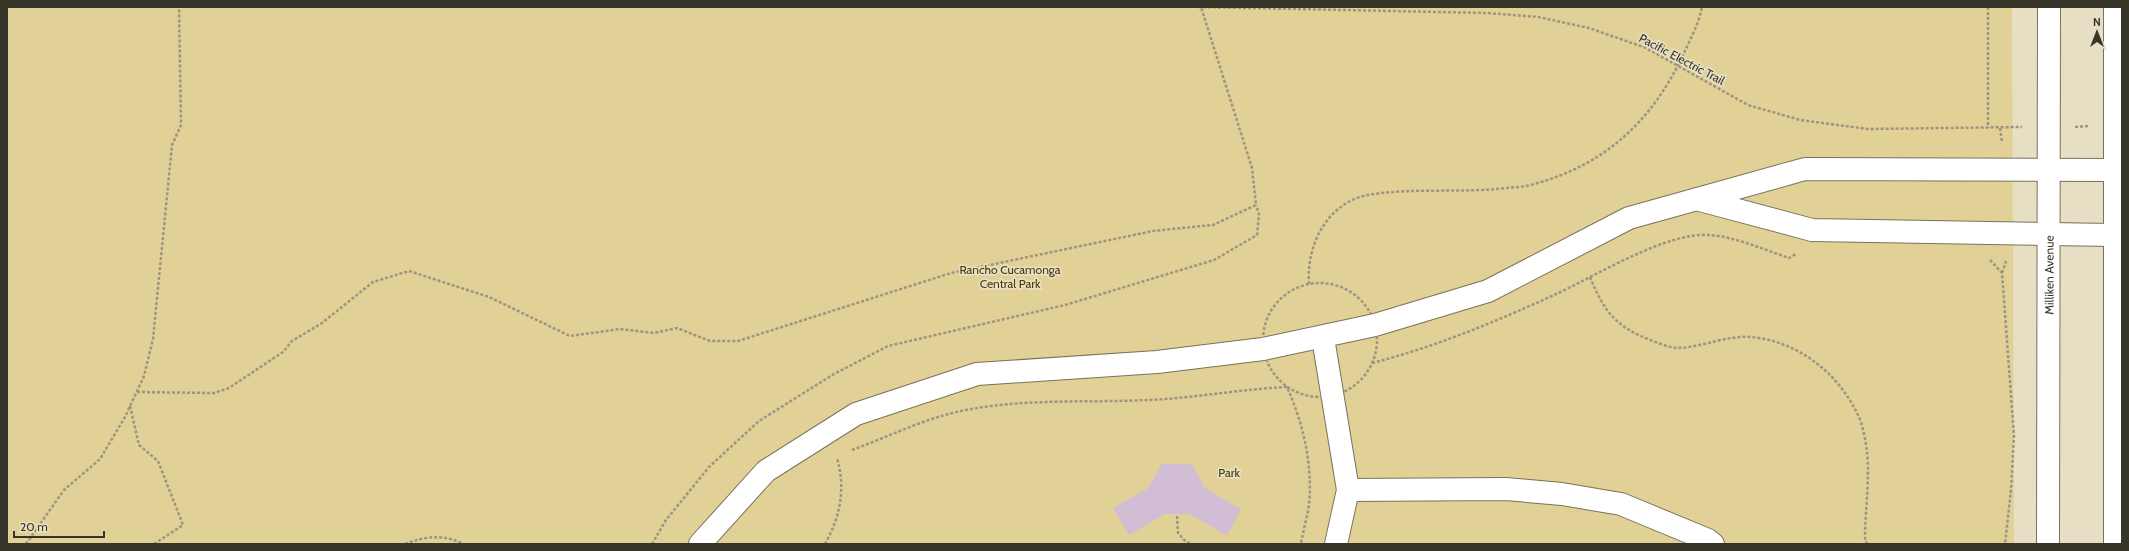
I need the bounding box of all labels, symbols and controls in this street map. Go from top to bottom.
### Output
north arrow [2077,12,2117,52]
text: N [2093,15,2101,29]
street label: Pacific Electric Trail [1637,30,1728,88]
street label: Milliken Avenue [2041,235,2056,315]
park label: Rancho Cucamonga Central Park [959,262,1061,291]
park label: Park [1218,465,1240,480]
scale bar [14,513,104,539]
text: 20 m [20,519,48,534]

